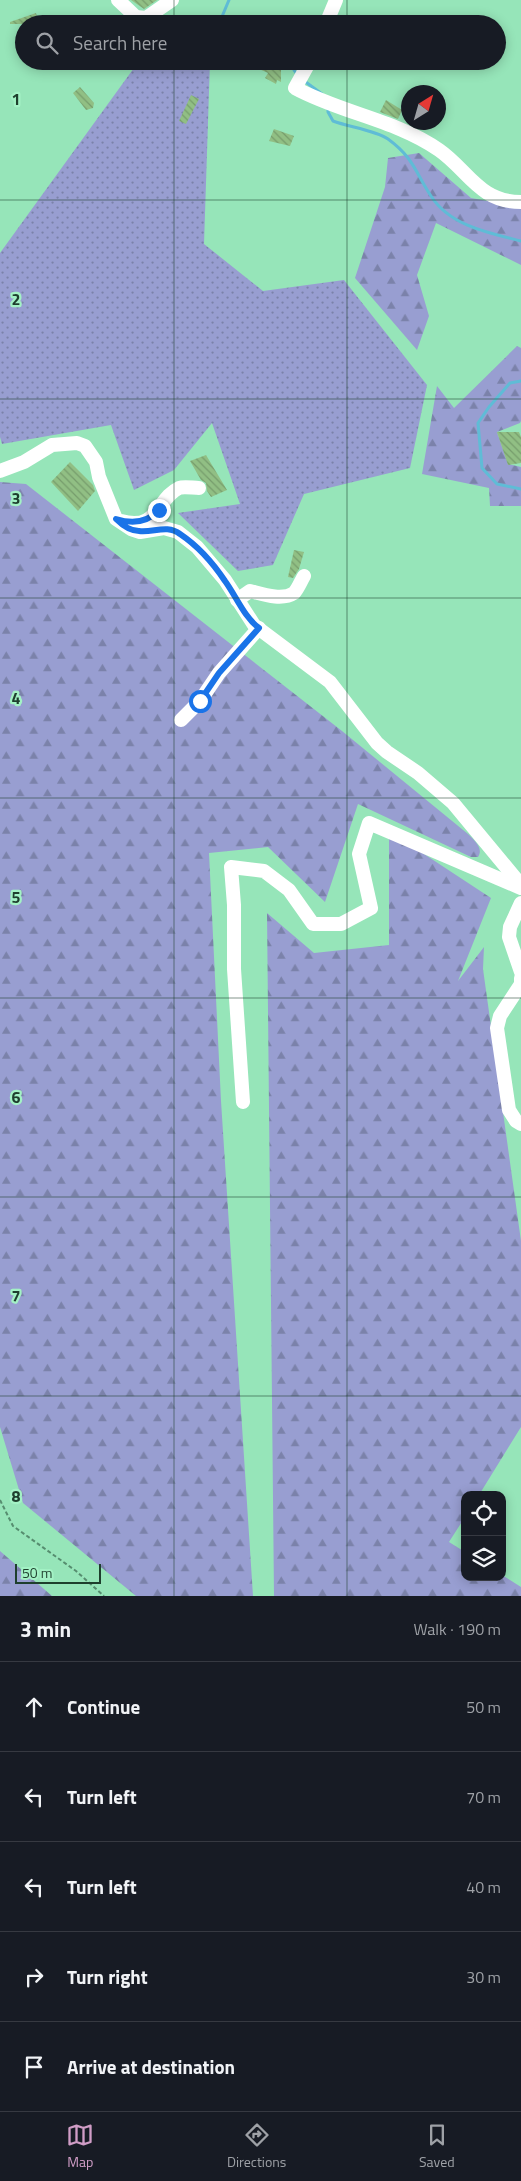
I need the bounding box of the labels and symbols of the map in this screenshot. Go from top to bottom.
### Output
north arrow [401,85,446,130]
text: 1 [12,87,20,111]
text: 2 [12,287,20,311]
text: 3 [12,486,20,510]
route end [148,499,171,522]
text: 4 [12,686,21,710]
route start [189,690,212,713]
text: 5 [12,885,21,909]
text: 6 [12,1085,21,1109]
text: 7 [12,1284,20,1308]
text: 8 [12,1484,21,1508]
scale bar [15,1561,101,1584]

